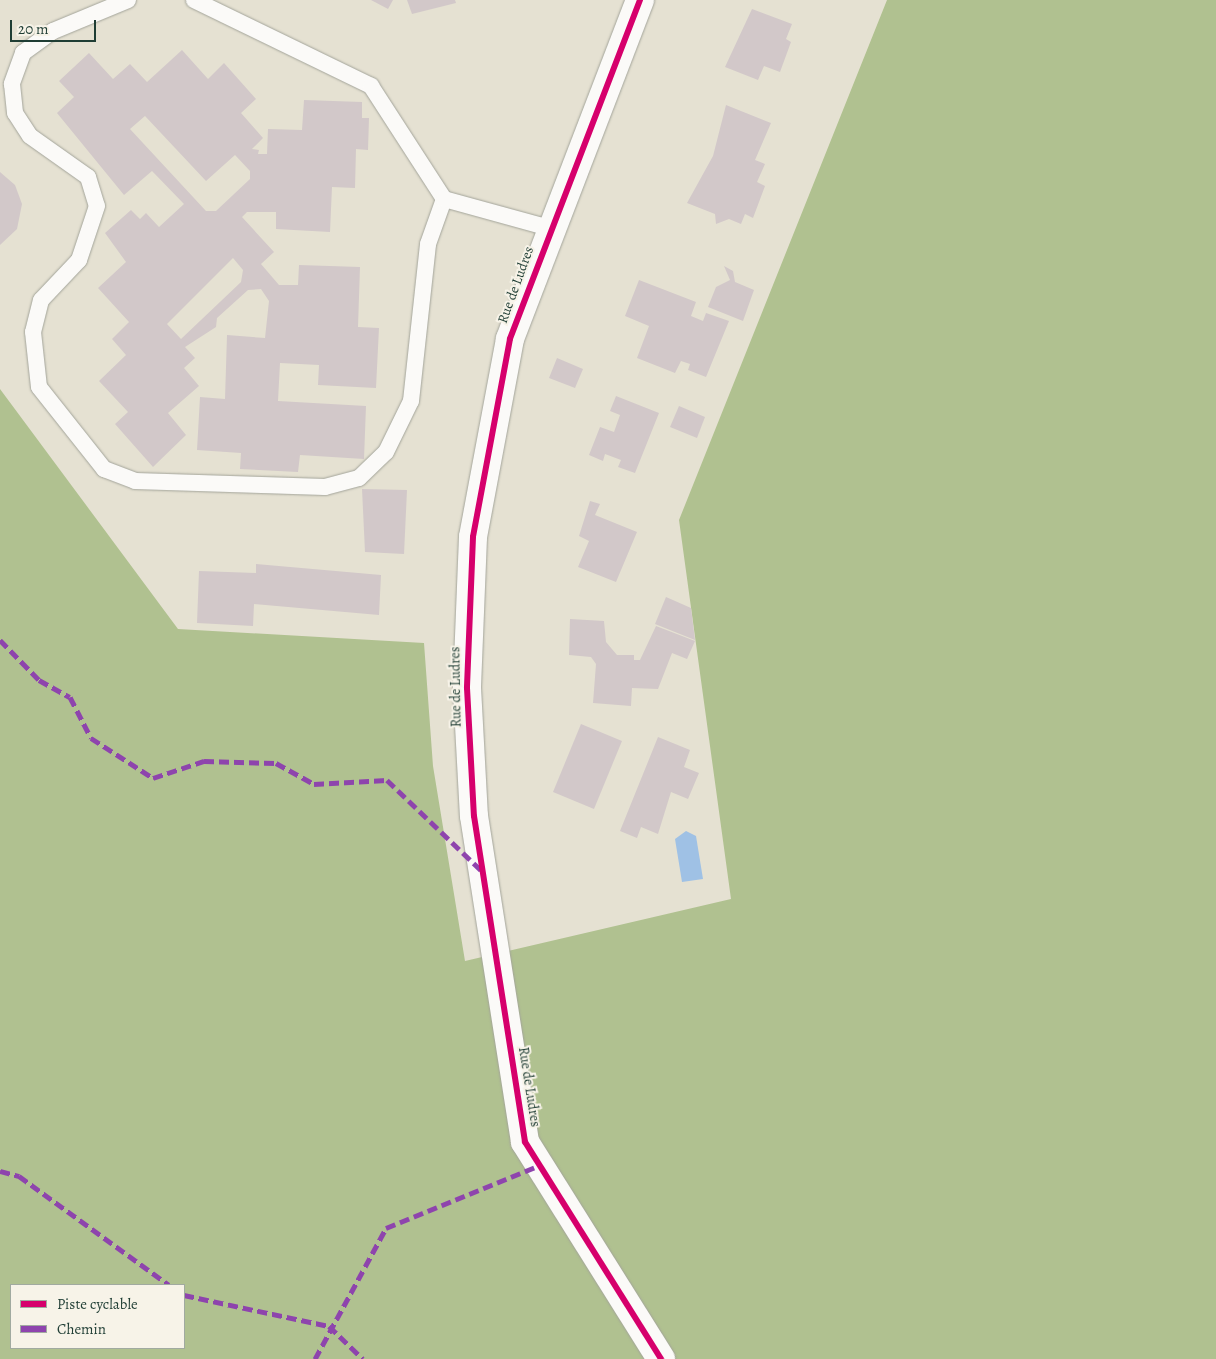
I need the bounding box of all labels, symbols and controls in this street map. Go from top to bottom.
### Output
scale bar [12,10,99,42]
text: 20 m [18,19,49,39]
street label: Rue de Ludres [494,244,538,326]
street label: Rue de Ludres [447,647,465,727]
street label: Rue de Ludres [514,1046,544,1128]
legend [10,1284,185,1349]
text: Piste cyclable [57,1294,138,1314]
text: Chemin [57,1319,106,1339]

